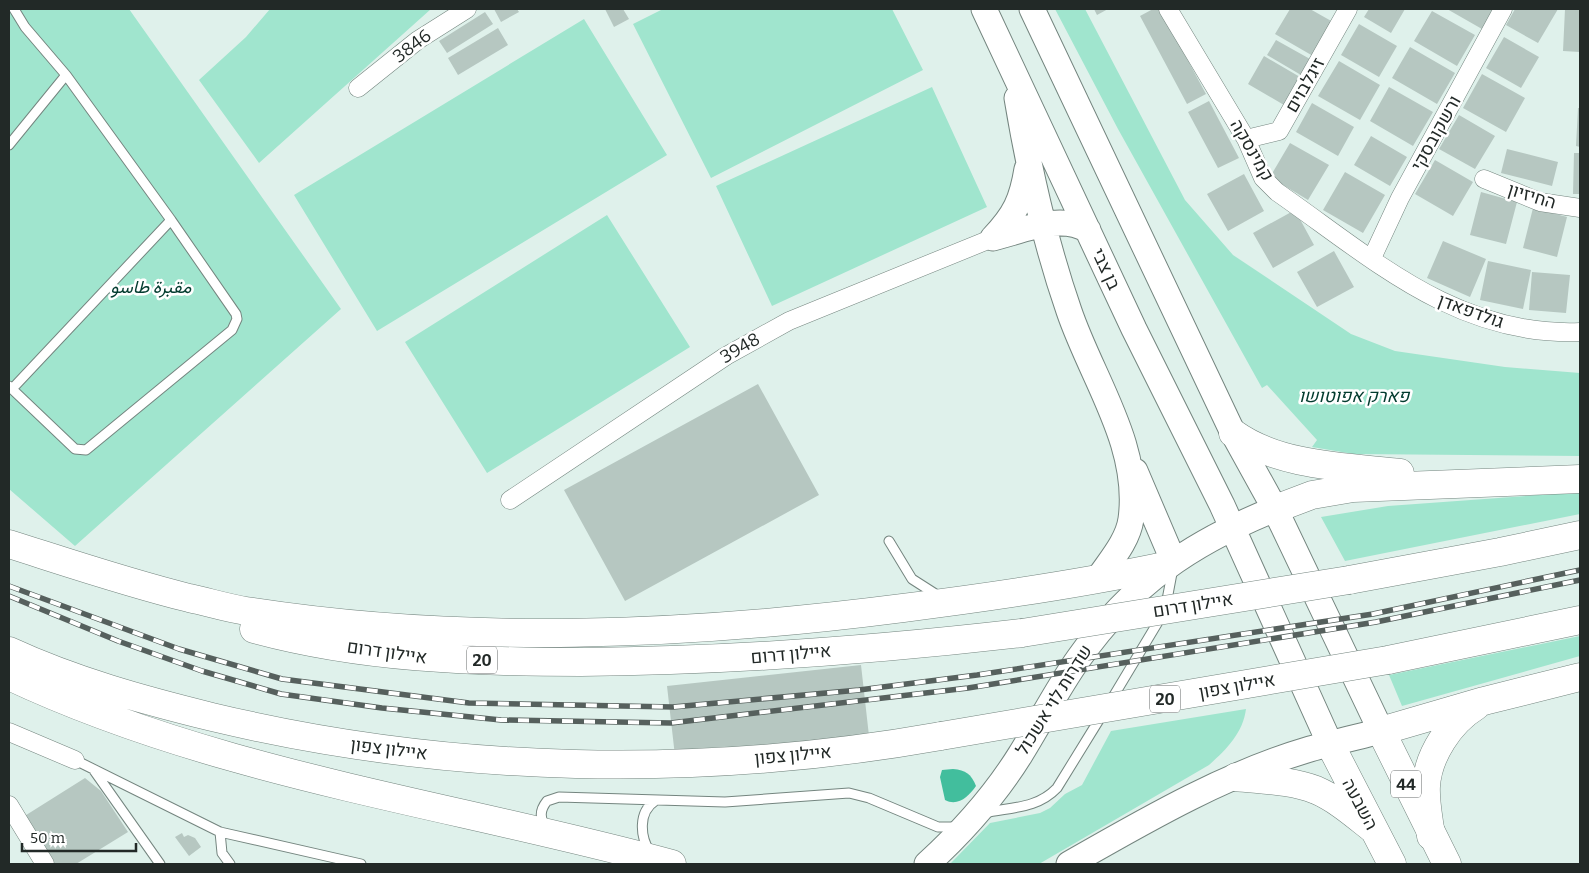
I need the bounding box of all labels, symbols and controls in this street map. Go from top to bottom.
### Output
street label: 3846 [389,25,435,67]
street label: זיגלבוים [1281,54,1329,116]
street label: ורשקובסקי [1406,92,1466,174]
street label: קמינסקה [1226,115,1278,185]
street label: החיזיון [1505,178,1559,214]
street label: בן צבי [1087,245,1125,294]
park label: مقبرة طاسو [111,276,192,298]
street label: גולדפאדן [1435,289,1507,333]
street label: 3948 [716,328,764,368]
park label: פארק אפוטושו [1299,385,1411,407]
street label: איילון דרום [1151,588,1235,622]
street label: איילון דרום [346,635,428,669]
street label: איילון דרום [750,640,832,668]
street label: שדרות לוי אשכול [1011,641,1097,759]
road number: 20 [467,646,497,674]
street label: איילון צפון [1197,668,1277,704]
road number: 20 [1150,686,1180,712]
street label: איילון צפון [349,733,429,765]
street label: איילון צפון [754,741,832,769]
road number: 44 [1391,771,1421,798]
street label: השבעה [1337,774,1383,834]
scale bar [22,820,136,852]
text: 50 m [30,829,66,847]

